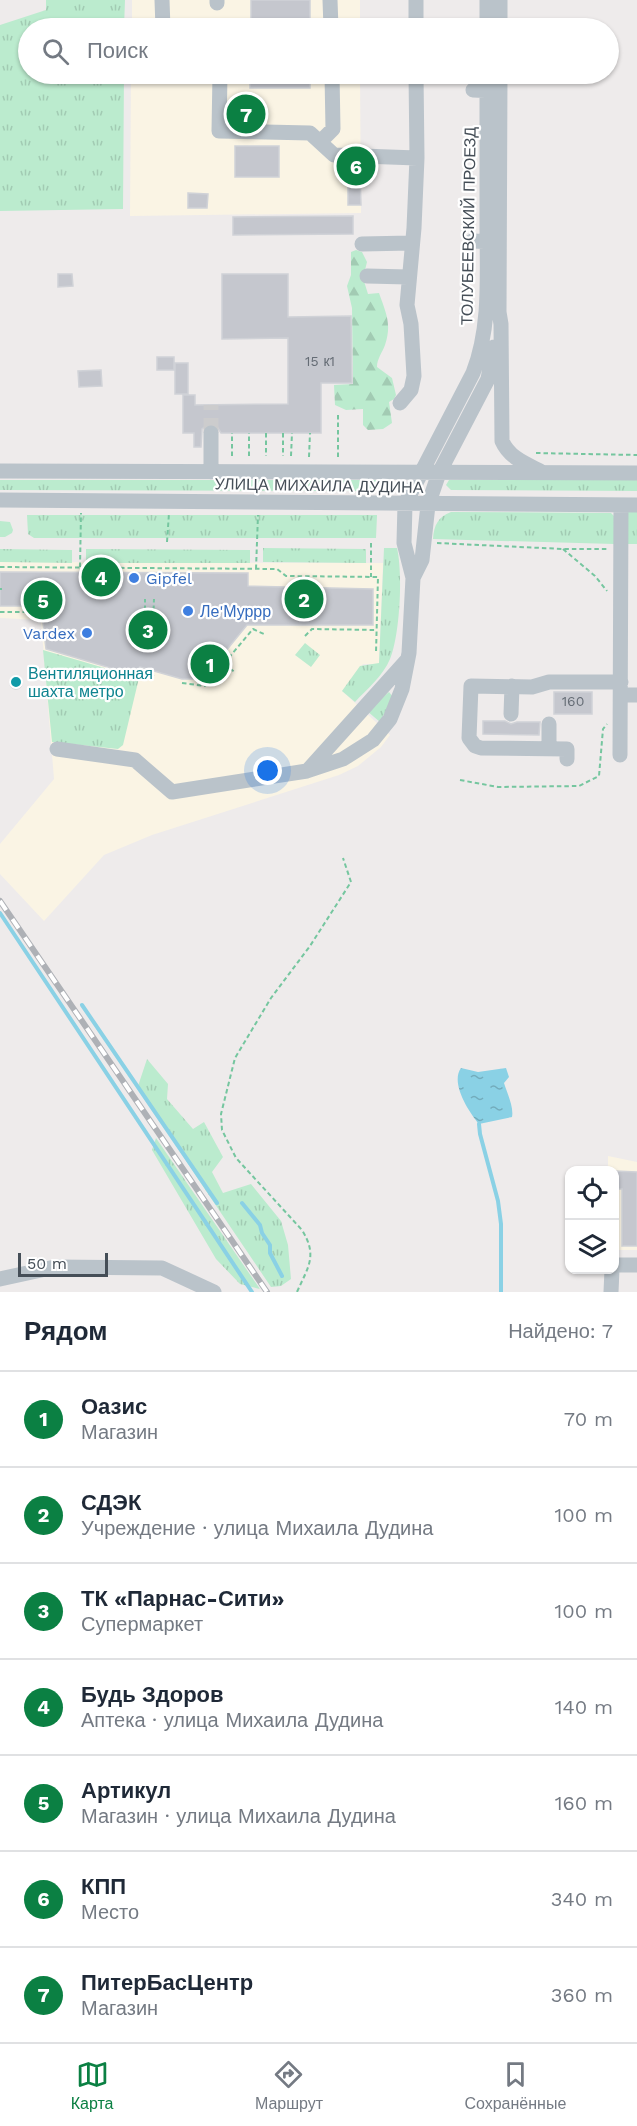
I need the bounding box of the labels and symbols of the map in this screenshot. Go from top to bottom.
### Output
pin: 7 [226,92,266,136]
street label: ТОЛУБЕЕВСКИЙ ПРОЕЗД [457,127,480,325]
pin: 6 [336,144,376,188]
house number: 15 к1 [305,353,335,369]
street label: УЛИЦА МИХАИЛА ДУДИНА [214,474,424,497]
pin: 4 [82,554,120,600]
place label: Gipfel [146,569,192,588]
marker: Gipfel [127,571,141,585]
pin: 2 [284,576,324,622]
pin: 5 [24,578,63,622]
place label: Ле'Муррр [200,602,271,621]
marker: Ле'Муррр [181,604,195,618]
pin: 3 [128,608,168,652]
place label: Vardex [23,624,75,643]
marker: Vardex [80,626,94,640]
pin: 1 [190,642,230,686]
place label: Вентиляционная шахта метро [28,664,153,701]
marker: Вентиляционная шахта метро [9,675,23,689]
house number: 160 [562,693,584,709]
your location [253,756,282,785]
scale bar [18,1250,108,1278]

